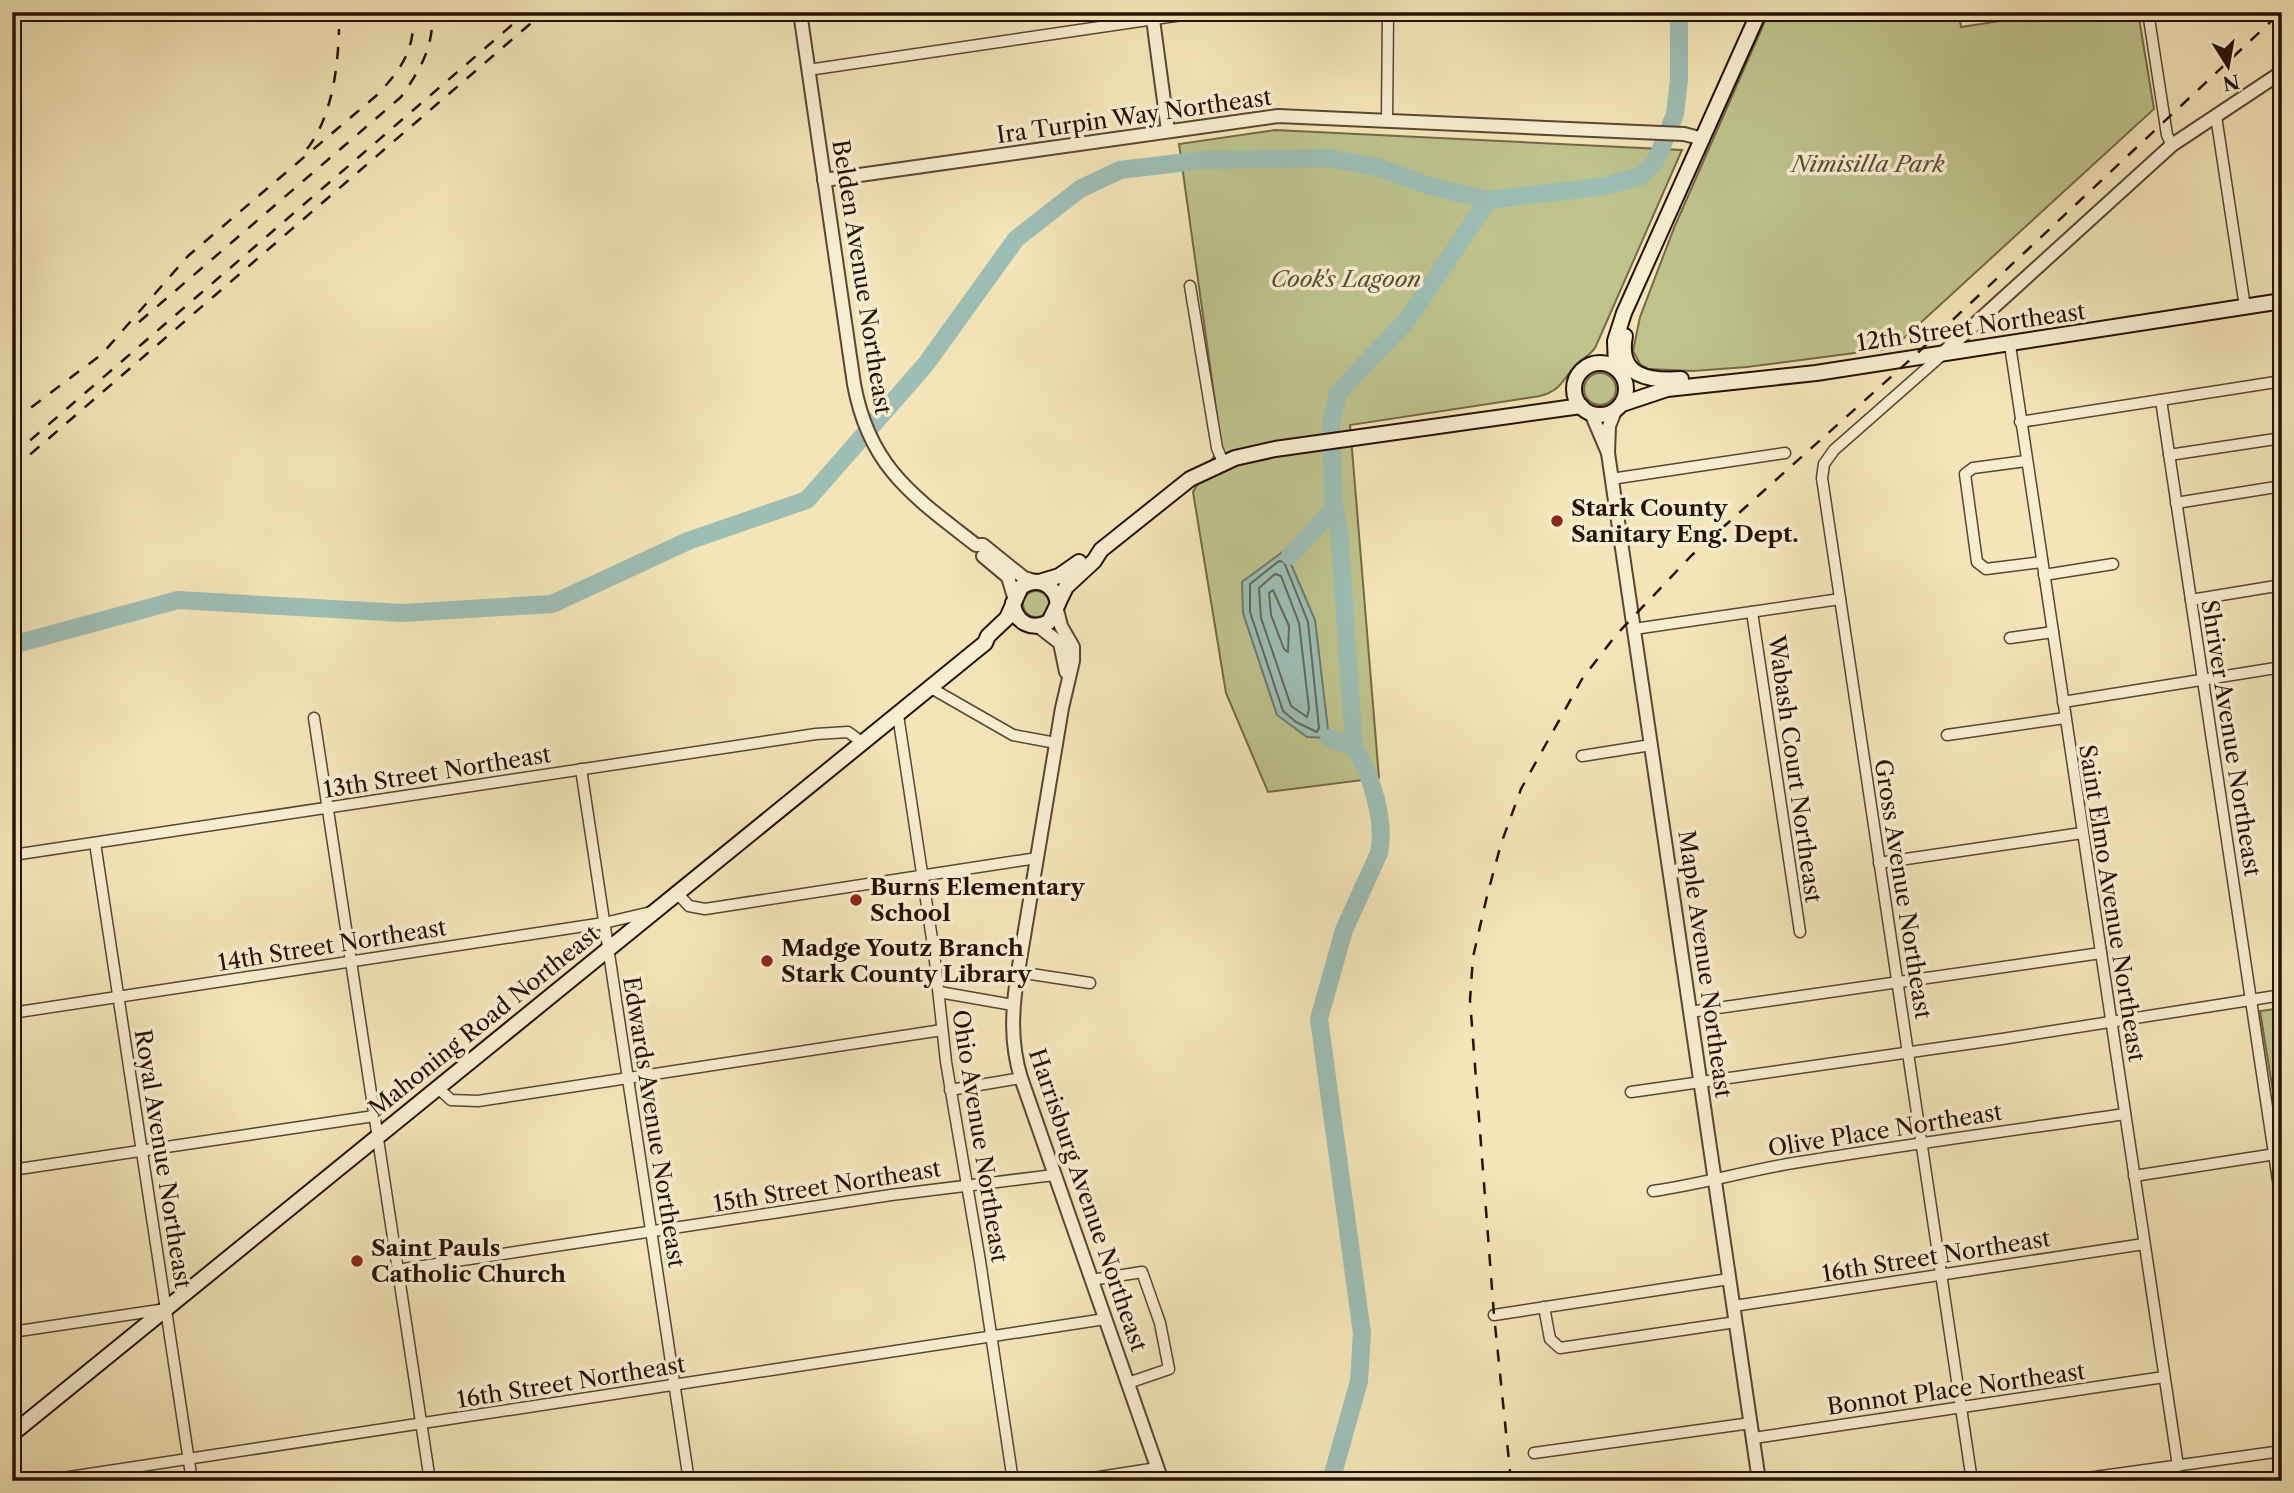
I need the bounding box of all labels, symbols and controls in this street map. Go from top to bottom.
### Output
north arrow [2192,32,2262,102]
text: N [2221,69,2241,95]
street label: Ira Turpin Way Northeast [995,83,1273,149]
street label: Belden Avenue Northeast [826,138,898,416]
park label: Nimisilla Park [1789,150,1945,178]
park label: Cook's Lagoon [1271,265,1421,293]
street label: 12th Street Northeast [1855,297,2087,357]
place label: Stark County Sanitary Eng. Dept. [1571,494,1799,548]
marker: Stark County Sanitary Eng. Dept. [1549,513,1565,529]
street label: Shriver Avenue Northeast [2195,598,2267,878]
street label: Wabash Court Northeast [1762,633,1828,904]
street label: 13th Street Northeast [321,740,553,804]
street label: Saint Elmo Avenue Northeast [2073,743,2151,1063]
street label: Gross Avenue Northeast [1869,757,1937,1021]
street label: Maple Avenue Northeast [1672,828,1738,1100]
place label: Burns Elementary School [870,873,1085,927]
marker: Burns Elementary School [848,892,864,908]
street label: 14th Street Northeast [216,913,448,977]
street label: Mahoning Road Northeast [363,919,605,1123]
place label: Madge Youtz Branch Stark County Library [781,934,1032,988]
marker: Madge Youtz Branch Stark County Library [759,953,775,969]
street label: Edwards Avenue Northeast [617,974,691,1270]
street label: Ohio Avenue Northeast [946,1008,1014,1264]
street label: Royal Avenue Northeast [129,1027,197,1291]
street label: Harrisburg Avenue Northeast [1023,1045,1153,1355]
street label: Olive Place Northeast [1766,1098,2004,1162]
street label: 15th Street Northeast [711,1154,943,1218]
street label: 16th Street Northeast [1820,1224,2052,1288]
place label: Saint Pauls Catholic Church [371,1234,566,1288]
marker: Saint Pauls Catholic Church [349,1253,365,1269]
street label: 16th Street Northeast [455,1350,687,1414]
street label: Bonnot Place Northeast [1825,1357,2087,1421]

